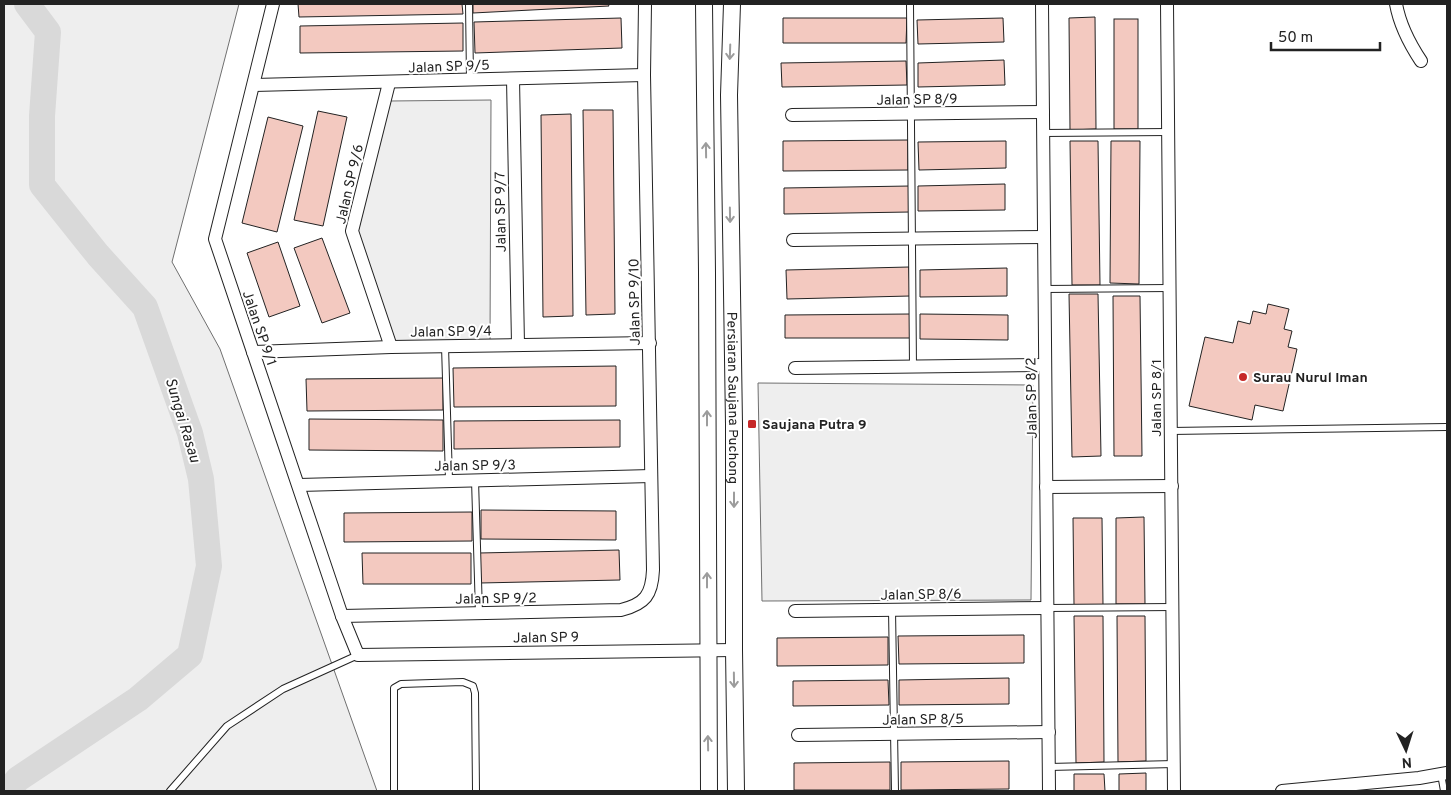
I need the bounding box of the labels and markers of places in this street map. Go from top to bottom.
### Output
place label: Surau Nurul Iman [1253,370,1368,387]
marker: Surau Nurul Iman [1237,371,1249,383]
place label: Saujana Putra 9 [762,417,867,434]
marker: Saujana Putra 9 [746,418,758,430]

